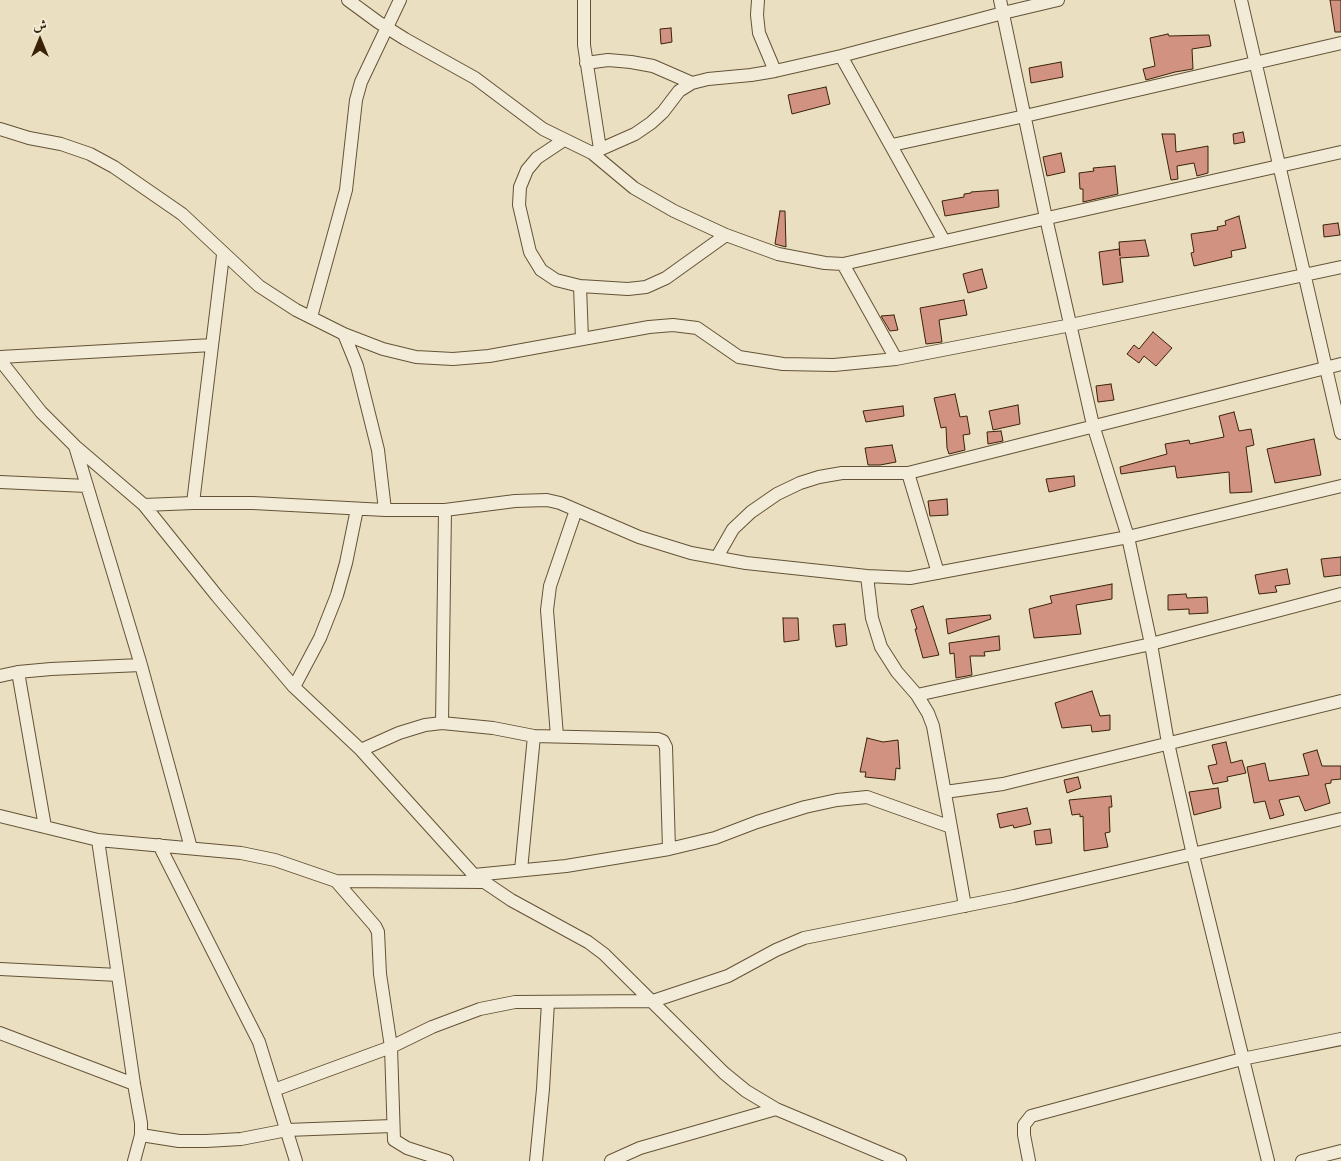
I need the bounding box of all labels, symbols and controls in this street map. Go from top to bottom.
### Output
north arrow [15,15,65,65]
text: ش [33,16,47,34]

